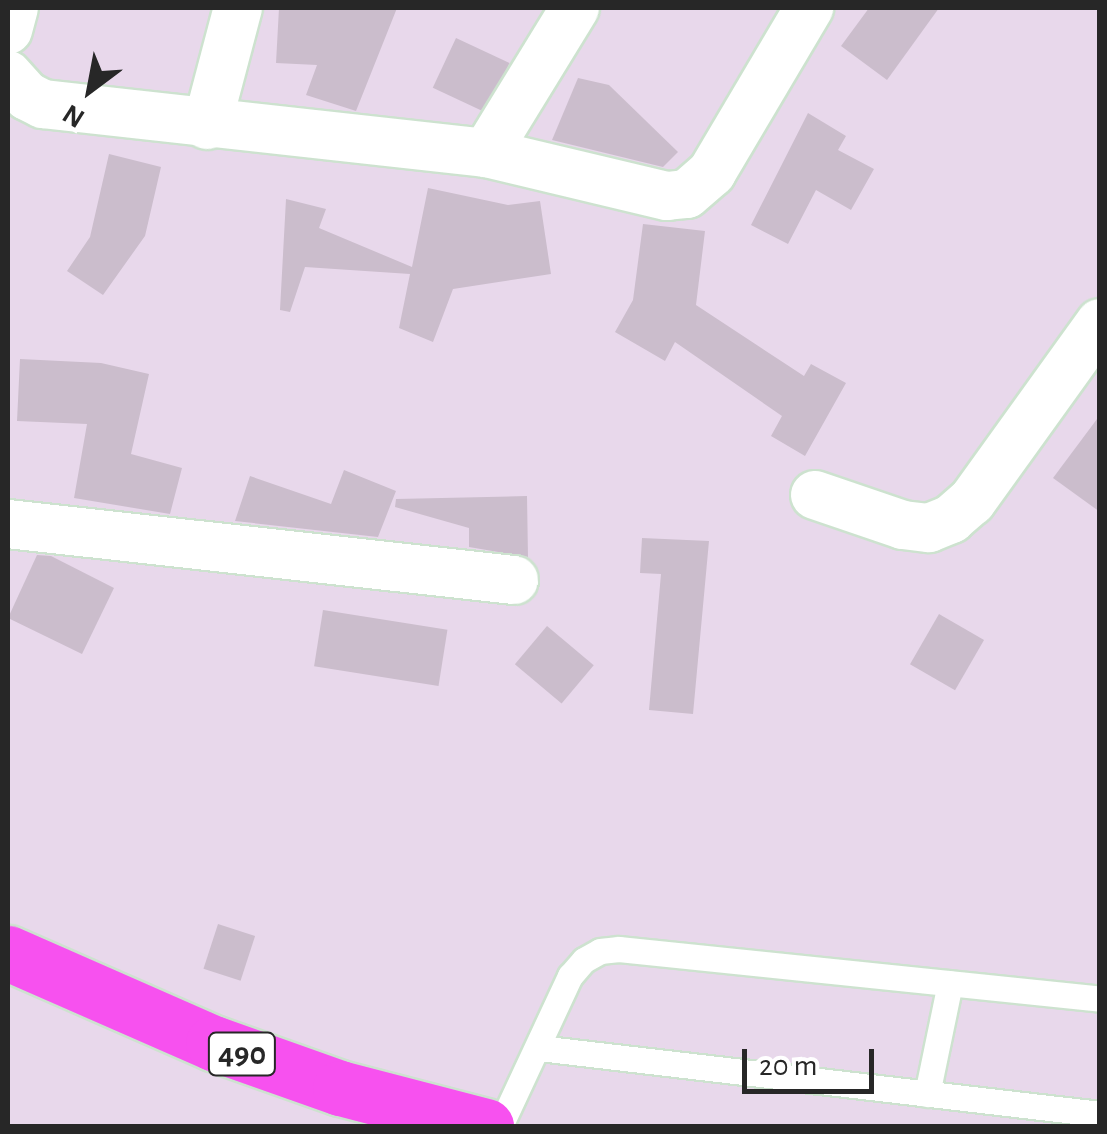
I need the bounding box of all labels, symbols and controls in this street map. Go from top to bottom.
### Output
north arrow [40,40,140,140]
text: N [58,98,90,132]
road number: 490 [207,1027,277,1081]
scale bar [747,1029,880,1091]
text: 20 m [759,1051,817,1081]

